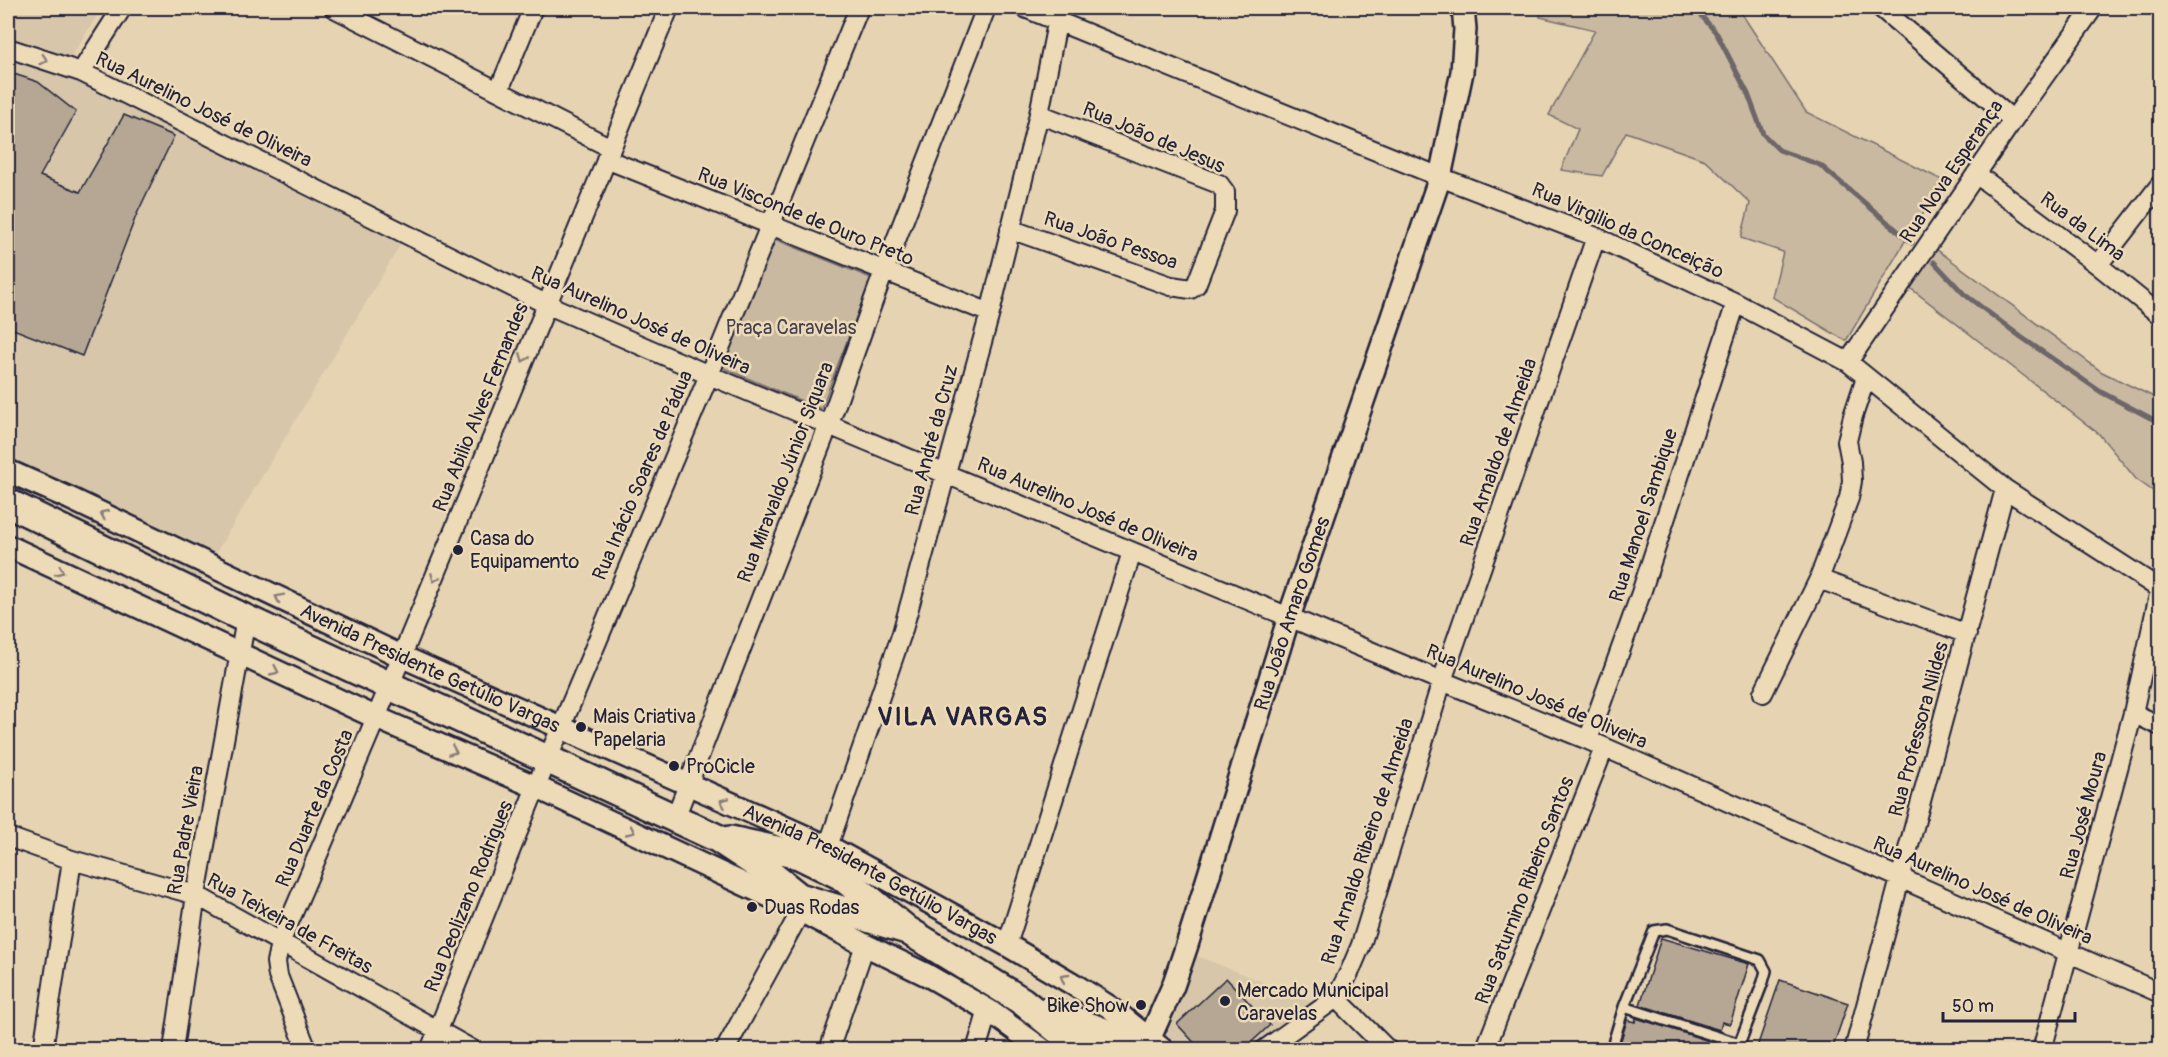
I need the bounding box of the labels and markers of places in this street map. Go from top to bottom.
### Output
place label: Casa do Equipamento [470,526,580,574]
marker: Casa do Equipamento [451,543,465,557]
place label: Mais Criativa Papelaria [593,704,696,752]
marker: Mais Criativa Papelaria [574,720,588,734]
place label: ProCicle [686,754,755,779]
marker: ProCicle [667,759,681,773]
place label: Duas Rodas [764,895,859,920]
marker: Duas Rodas [745,900,759,914]
place label: Mercado Municipal Caravelas [1237,978,1389,1026]
place label: Bike Show [1047,993,1130,1018]
marker: Mercado Municipal Caravelas [1218,994,1232,1008]
marker: Bike Show [1134,998,1148,1012]

